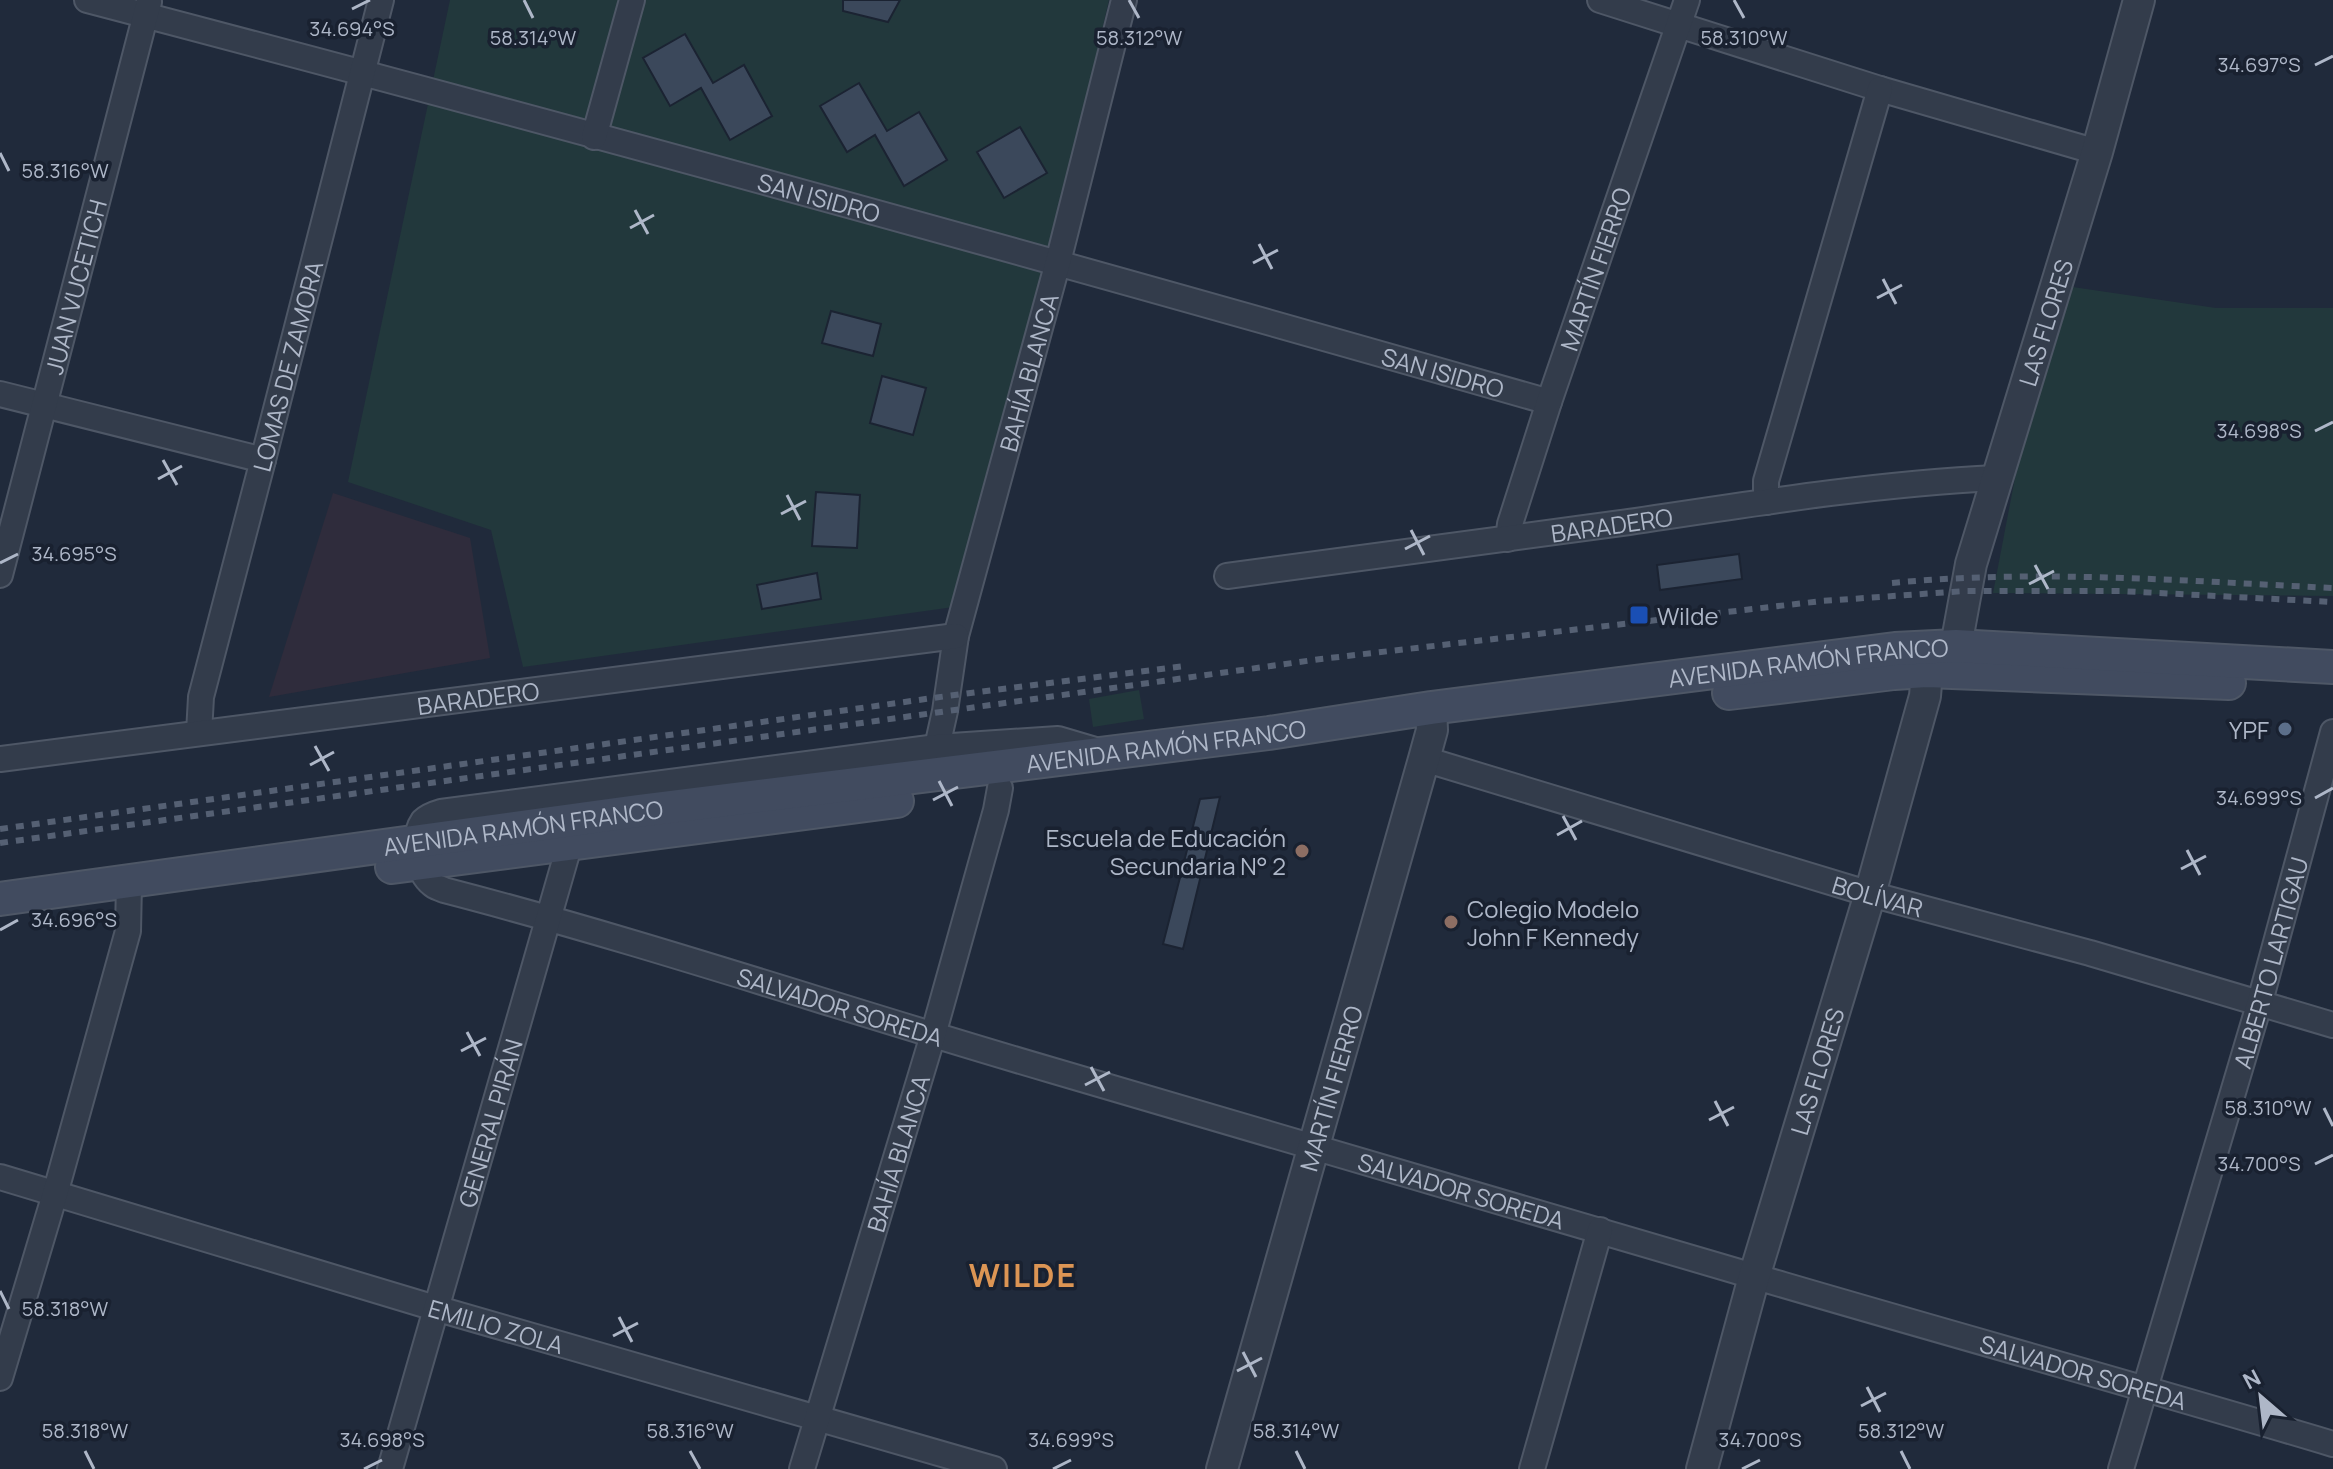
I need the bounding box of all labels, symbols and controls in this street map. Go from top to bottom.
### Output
text: 34.694°S [309,15,395,42]
text: 58.314°W [490,24,577,51]
text: 58.312°W [1096,24,1182,51]
text: 58.310°W [1701,24,1788,51]
text: 34.697°S [2217,51,2301,78]
text: 58.316°W [21,157,109,184]
street label: SAN ISIDRO [754,164,884,229]
street label: MARTÍN FIERRO [1551,183,1638,355]
street label: JUAN VUCETICH [36,196,114,378]
street label: LAS FLORES [2010,255,2080,390]
street label: LOMAS DE ZAMORA [244,257,330,475]
street label: BAHÍA BLANCA [991,290,1065,455]
street label: SAN ISIDRO [1378,339,1508,405]
text: 34.698°S [2216,417,2302,444]
street label: BARADERO [1549,499,1675,549]
text: 34.695°S [31,540,117,567]
place label: Wilde [1657,599,1718,632]
marker: Wilde [1628,604,1650,626]
street label: AVENIDA RAMÓN FRANCO [1666,630,1949,694]
street label: BARADERO [415,673,541,722]
street label: AVENIDA RAMÓN FRANCO [1024,711,1308,779]
place label: YPF [2229,713,2269,746]
marker: YPF [2276,720,2294,738]
text: 34.699°S [2216,784,2302,811]
street label: AVENIDA RAMÓN FRANCO [381,792,665,862]
place label: Escuela de Educación Secundaria N° 2 [1046,821,1286,882]
marker: Escuela de Educación Secundaria N° 2 [1293,842,1311,860]
street label: ALBERTO LARTIGAU [2225,853,2315,1072]
street label: BOLÍVAR [1828,867,1927,924]
place label: Colegio Modelo John F Kennedy [1467,892,1639,953]
text: 34.696°S [31,906,117,933]
marker: Colegio Modelo John F Kennedy [1442,913,1460,931]
street label: SALVADOR SOREDA [733,959,947,1053]
street label: MARTÍN FIERRO [1291,1001,1370,1175]
street label: LAS FLORES [1782,1004,1851,1139]
street label: GENERAL PIRÁN [450,1035,529,1211]
street label: BAHÍA BLANCA [858,1070,937,1236]
text: 58.310°W [2225,1094,2312,1121]
street label: SALVADOR SOREDA [1354,1144,1569,1236]
text: 34.700°S [2217,1150,2301,1177]
district label: WILDE [969,1253,1077,1297]
street label: EMILIO ZOLA [425,1291,568,1361]
text: 58.318°W [22,1295,108,1322]
street label: SALVADOR SOREDA [1976,1326,2191,1417]
north arrow [2221,1357,2301,1437]
text: N [2238,1362,2266,1396]
text: 58.318°W [42,1417,128,1444]
text: 58.316°W [646,1417,734,1444]
text: 58.314°W [1253,1417,1340,1444]
text: 58.312°W [1858,1417,1944,1444]
text: 34.698°S [339,1426,425,1453]
text: 34.699°S [1028,1426,1114,1453]
text: 34.700°S [1718,1426,1802,1453]

